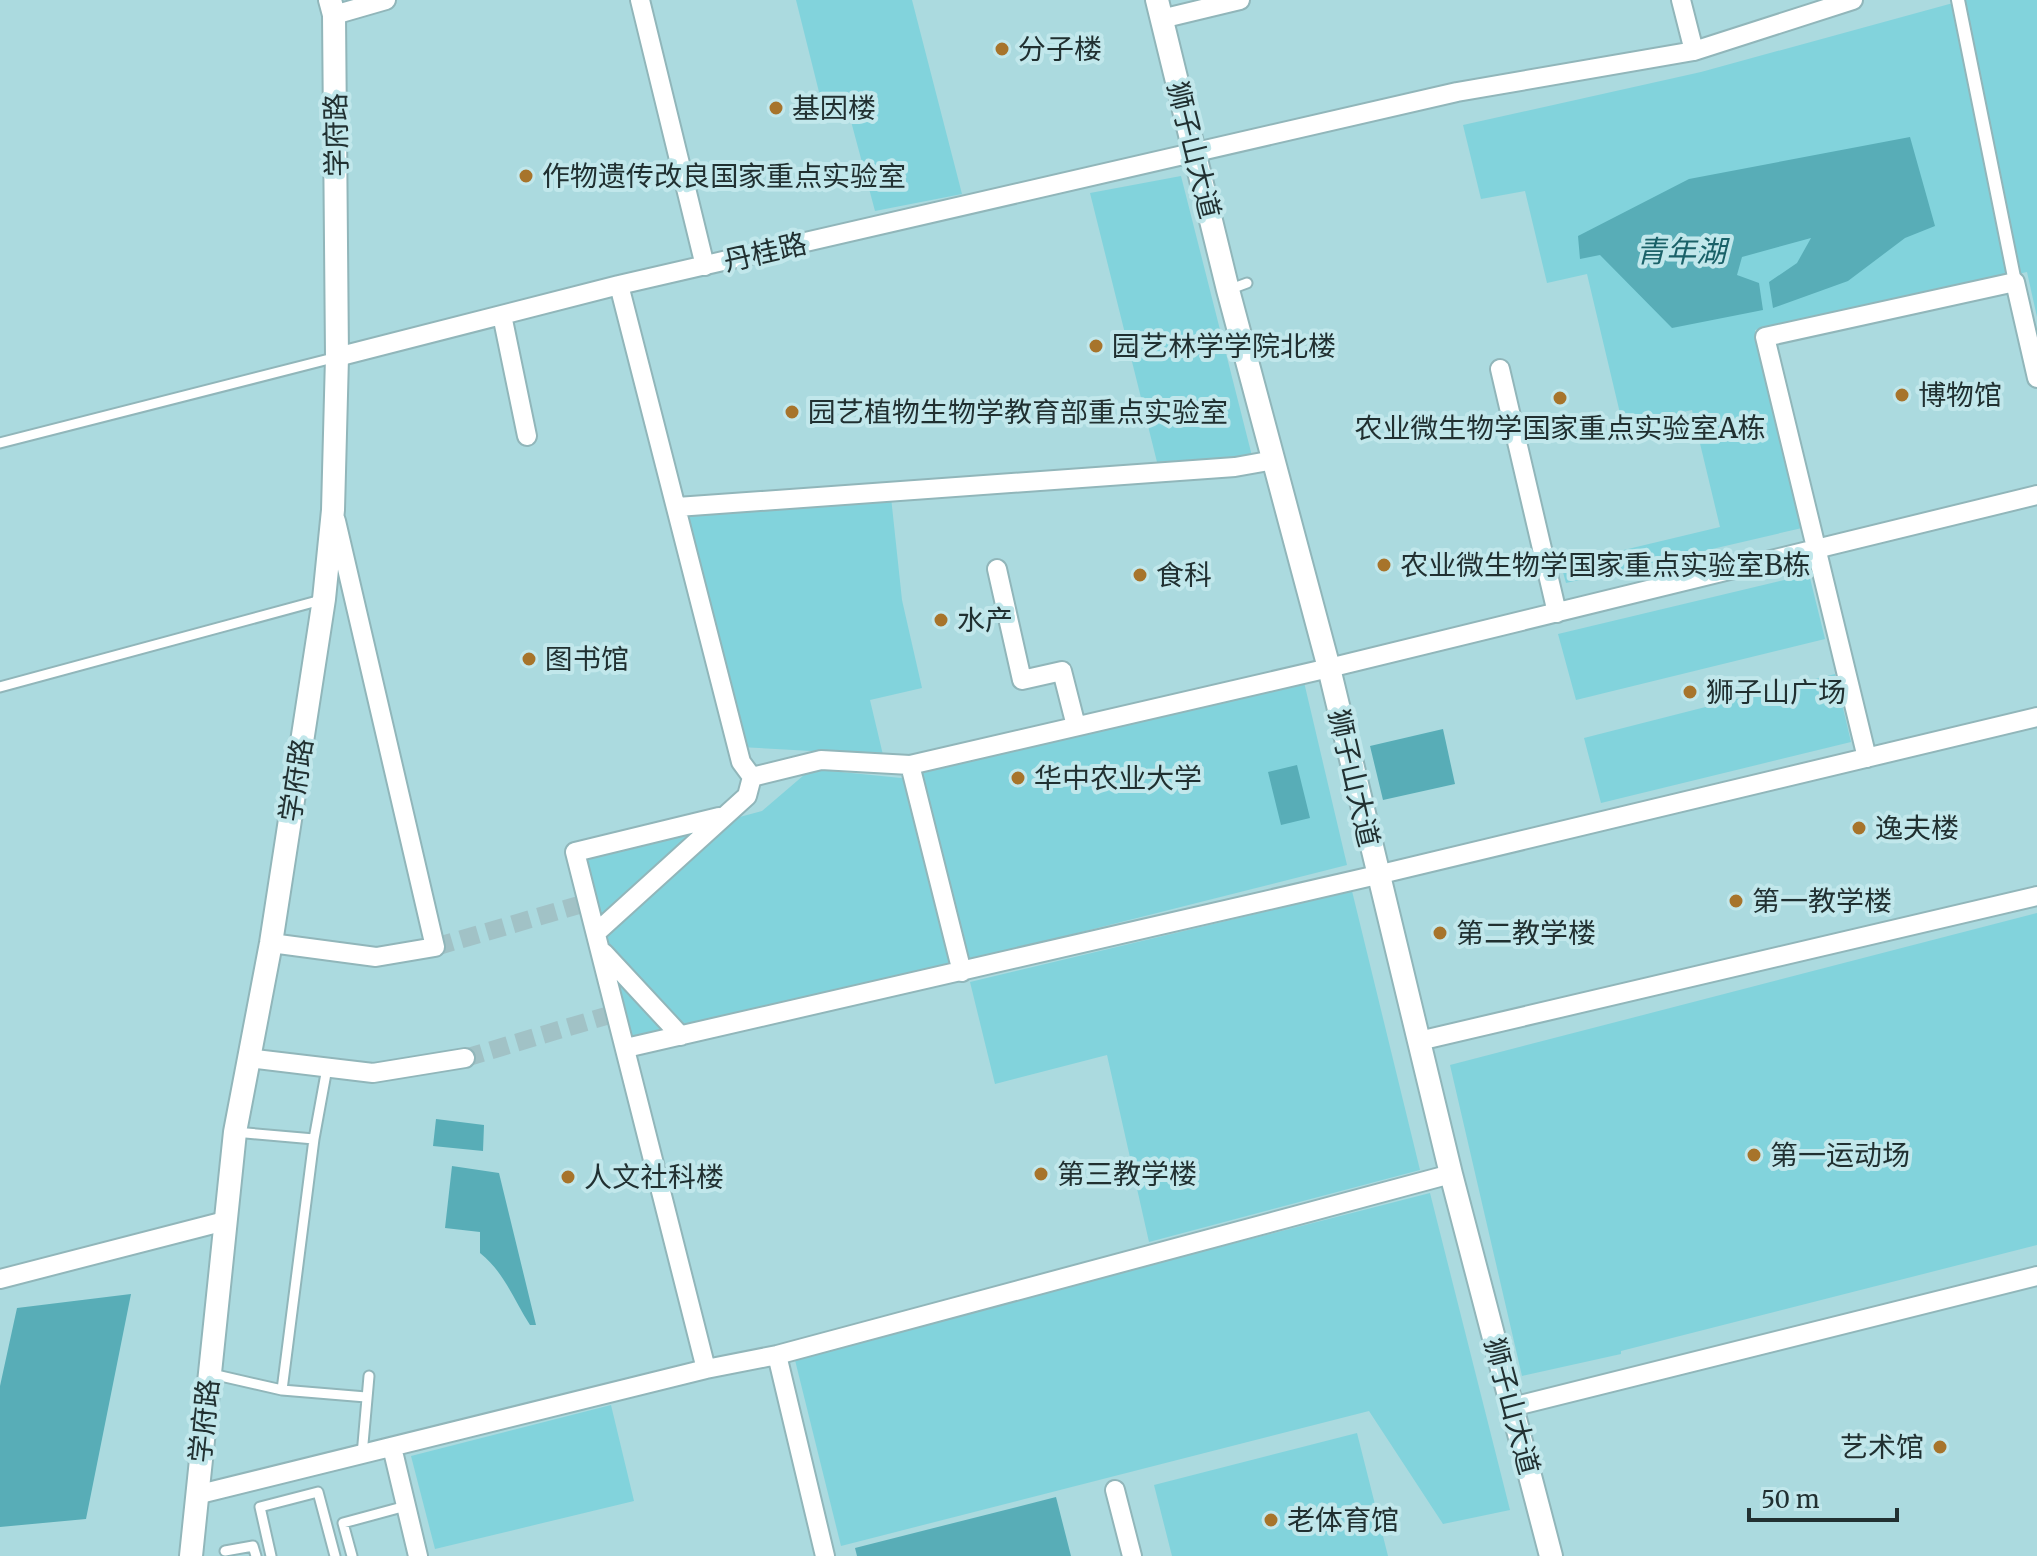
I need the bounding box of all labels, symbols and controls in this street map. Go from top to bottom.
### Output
place label: 分子楼 [1018,31,1102,67]
marker: 分子楼 [993,40,1011,58]
street label: 狮子山大道 [1160,78,1228,222]
place label: 基因楼 [792,90,876,126]
street label: 学府路 [317,93,355,177]
marker: 基因楼 [767,99,785,117]
place label: 作物遗传改良国家重点实验室 [542,158,906,194]
marker: 作物遗传改良国家重点实验室 [517,167,535,185]
street label: 丹桂路 [720,225,810,279]
water label: 青年湖 [1636,232,1730,270]
place label: 园艺林学学院北楼 [1112,328,1336,364]
marker: 园艺林学学院北楼 [1087,337,1105,355]
place label: 博物馆 [1918,377,2002,413]
marker: 博物馆 [1893,386,1911,404]
marker: 农业微生物学国家重点实验室A栋 [1551,389,1569,407]
place label: 园艺植物生物学教育部重点实验室 [808,394,1228,430]
marker: 园艺植物生物学教育部重点实验室 [783,403,801,421]
place label: 农业微生物学国家重点实验室A栋 [1354,410,1766,446]
place label: 农业微生物学国家重点实验室B栋 [1400,547,1811,583]
marker: 农业微生物学国家重点实验室B栋 [1375,556,1393,574]
place label: 食科 [1156,557,1212,593]
marker: 食科 [1131,566,1149,584]
place label: 水产 [957,602,1013,638]
marker: 水产 [932,611,950,629]
place label: 图书馆 [545,641,629,677]
marker: 图书馆 [520,650,538,668]
place label: 狮子山广场 [1706,674,1846,710]
marker: 狮子山广场 [1681,683,1699,701]
street label: 狮子山大道 [1321,706,1387,850]
street label: 学府路 [272,736,320,824]
place label: 华中农业大学 [1034,760,1202,796]
marker: 华中农业大学 [1009,769,1027,787]
place label: 逸夫楼 [1875,810,1959,846]
marker: 逸夫楼 [1850,819,1868,837]
place label: 第一教学楼 [1752,883,1892,919]
marker: 第一教学楼 [1727,892,1745,910]
place label: 第二教学楼 [1456,915,1596,951]
marker: 第二教学楼 [1431,924,1449,942]
place label: 第一运动场 [1770,1137,1910,1173]
marker: 第一运动场 [1745,1146,1763,1164]
place label: 第三教学楼 [1057,1156,1197,1192]
place label: 人文社科楼 [584,1159,724,1195]
marker: 第三教学楼 [1032,1165,1050,1183]
marker: 人文社科楼 [559,1168,577,1186]
street label: 狮子山大道 [1476,1334,1548,1478]
street label: 学府路 [182,1377,226,1465]
place label: 艺术馆 [1840,1429,1924,1465]
marker: 艺术馆 [1931,1438,1949,1456]
scale bar [1749,1472,1897,1522]
text: 50 m [1761,1484,1820,1515]
place label: 老体育馆 [1287,1502,1399,1538]
marker: 老体育馆 [1262,1511,1280,1529]

